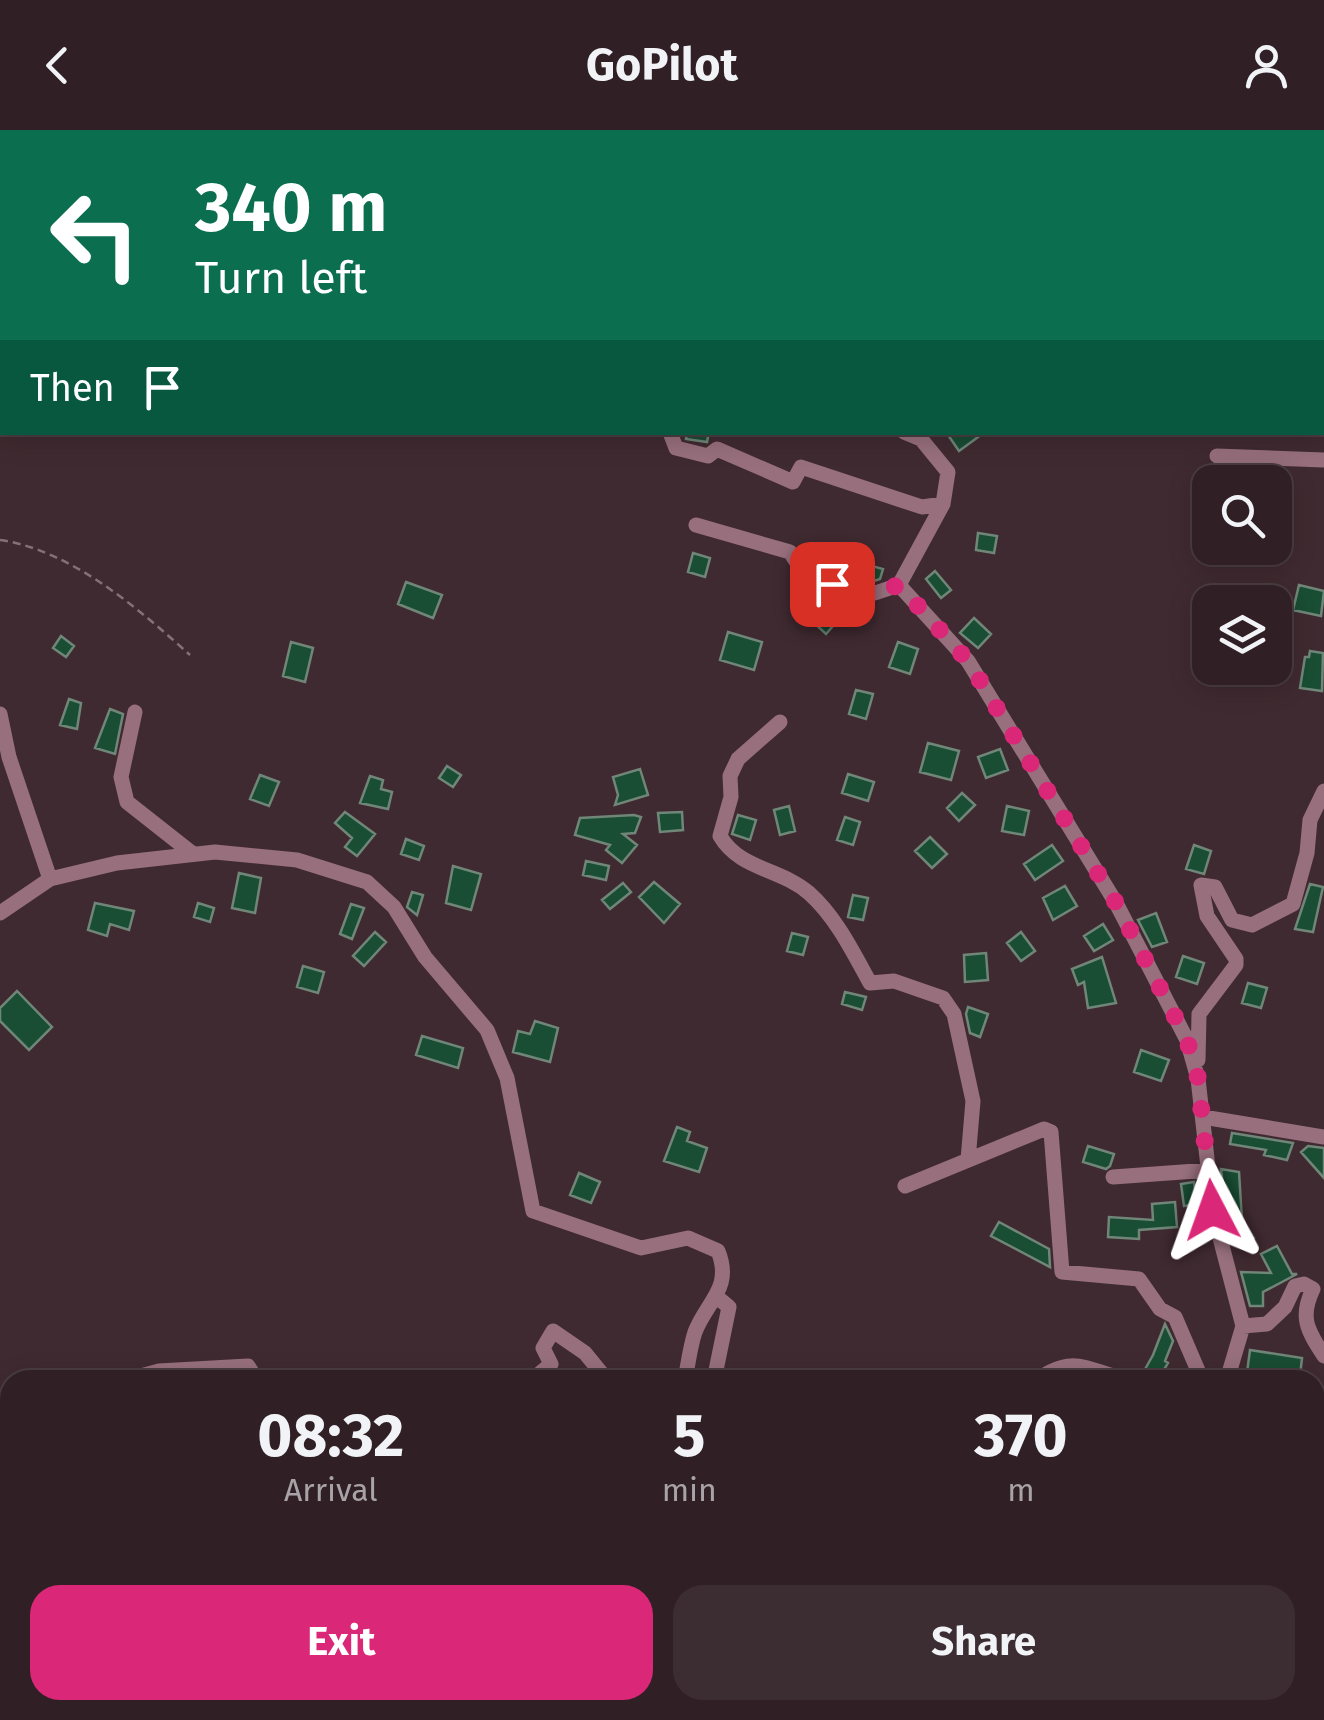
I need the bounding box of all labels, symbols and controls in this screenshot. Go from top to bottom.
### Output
icon: back [30,38,85,93]
text: GoPilot [586,38,738,92]
icon: person [1239,38,1294,93]
text: 340 m [195,166,388,250]
icon: left [30,170,160,300]
text: Turn left [195,251,367,305]
icon: arrive [135,360,190,415]
text: Then [30,365,115,411]
map controls [1192,465,1292,685]
button: search [1192,465,1292,565]
pin [790,542,875,627]
icon: arrive [805,557,860,612]
button: layers [1192,585,1292,685]
position arrow [1160,1158,1264,1262]
text: 08:32 [257,1400,404,1472]
text: 5 [673,1400,705,1472]
text: 370 [974,1400,1068,1472]
text: Arrival [284,1471,378,1509]
text: min [662,1471,717,1509]
text: m [1007,1471,1035,1509]
button: Exit [30,1585,653,1700]
button: Share [673,1585,1295,1700]

